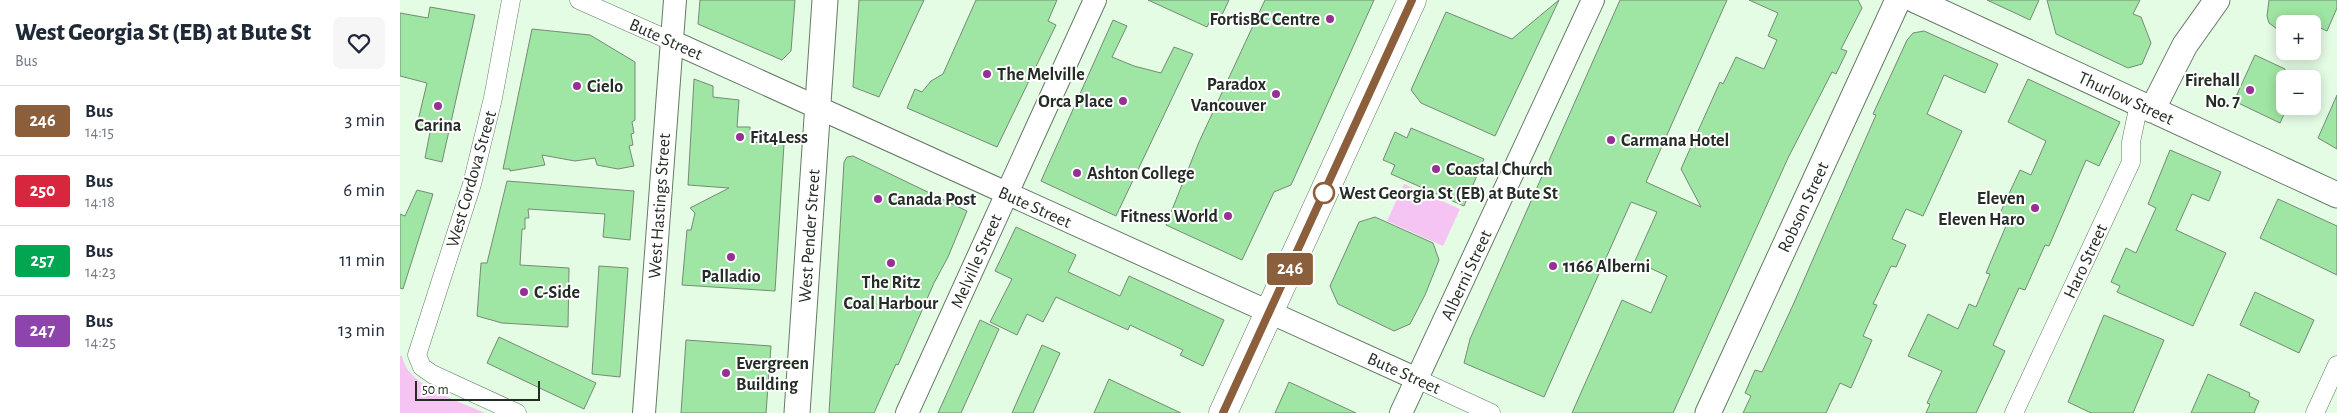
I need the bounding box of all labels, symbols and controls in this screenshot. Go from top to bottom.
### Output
place label: FortisBC Centre [1209,11,1320,29]
marker: FortisBC Centre [1324,13,1336,25]
map controls [2276,15,2321,115]
button: + [2276,15,2321,60]
street label: Bute Street [626,16,705,64]
button: heart [333,17,385,69]
text: West Georgia St (EB) at Bute St [15,21,311,45]
text: Bus [15,53,38,69]
place label: The Melville [997,66,1085,84]
marker: The Melville [981,68,993,80]
street label: Thurlow Street [2075,69,2176,129]
button: − [2276,70,2321,115]
place label: Firehall No. 7 [2185,72,2240,111]
place label: Paradox Vancouver [1191,76,1267,115]
place label: Cielo [587,78,623,96]
marker: Cielo [571,80,583,92]
marker: Firehall No. 7 [2244,84,2256,96]
marker: Paradox Vancouver [1270,88,1282,100]
place label: Orca Place [1038,93,1113,111]
marker: Orca Place [1117,95,1129,107]
marker: Carina [432,100,444,112]
text: Bus [85,102,113,121]
street label: West Cordova Street [444,109,500,250]
text: 3 min [344,111,385,130]
text: 246 [29,112,56,130]
place label: Carina [415,117,462,135]
text: 14:15 [85,124,114,140]
place label: Fit4Less [750,129,808,147]
marker: Fit4Less [734,131,746,143]
street label: West Hastings Street [646,132,674,280]
place label: Carmana Hotel [1621,132,1729,150]
marker: Carmana Hotel [1605,134,1617,146]
street label: Robson Street [1775,159,1833,255]
place label: Coastal Church [1446,161,1553,179]
marker: Coastal Church [1430,163,1442,175]
place label: Ashton College [1087,165,1194,183]
marker: Ashton College [1071,167,1083,179]
street label: West Pender Street [796,168,824,303]
text: Bus [85,172,113,191]
text: 6 min [343,181,385,200]
text: 250 [30,182,55,200]
marker: West Georgia St (EB) at Bute St [1313,182,1335,204]
street label: Bute Street [995,184,1074,232]
place label: West Georgia St (EB) at Bute St [1339,185,1558,203]
place label: Eleven Eleven Haro [1938,190,2025,229]
place label: Canada Post [888,191,976,209]
marker: Canada Post [872,193,884,205]
text: 14:18 [85,194,115,210]
marker: Eleven Eleven Haro [2029,202,2041,214]
place label: Fitness World [1120,208,1219,226]
marker: Fitness World [1222,210,1234,222]
street label: Melville Street [948,211,1006,311]
street label: Haro Street [2061,221,2111,302]
street label: Alberni Street [1438,227,1496,323]
text: Bus [85,242,113,261]
text: 11 min [339,251,385,270]
marker: Palladio [725,251,737,263]
text: 257 [30,252,55,270]
line badge: 246 [1261,253,1319,285]
marker: The Ritz Coal Harbour [885,257,897,269]
place label: 1166 Alberni [1563,258,1650,276]
text: 246 [1277,260,1303,278]
marker: 1166 Alberni [1547,260,1559,272]
text: 14:23 [85,264,116,280]
place label: Palladio [701,268,761,286]
place label: The Ritz Coal Harbour [844,274,939,313]
place label: C-Side [534,284,580,302]
marker: C-Side [518,286,530,298]
text: Bus [85,312,113,331]
text: 13 min [338,321,385,340]
text: 247 [30,322,55,340]
text: 14:25 [85,334,116,350]
street label: Bute Street [1364,350,1443,398]
place label: Evergreen Building [736,355,809,394]
marker: Evergreen Building [720,367,732,379]
scale bar [415,378,540,401]
text: 50 m [422,383,449,397]

